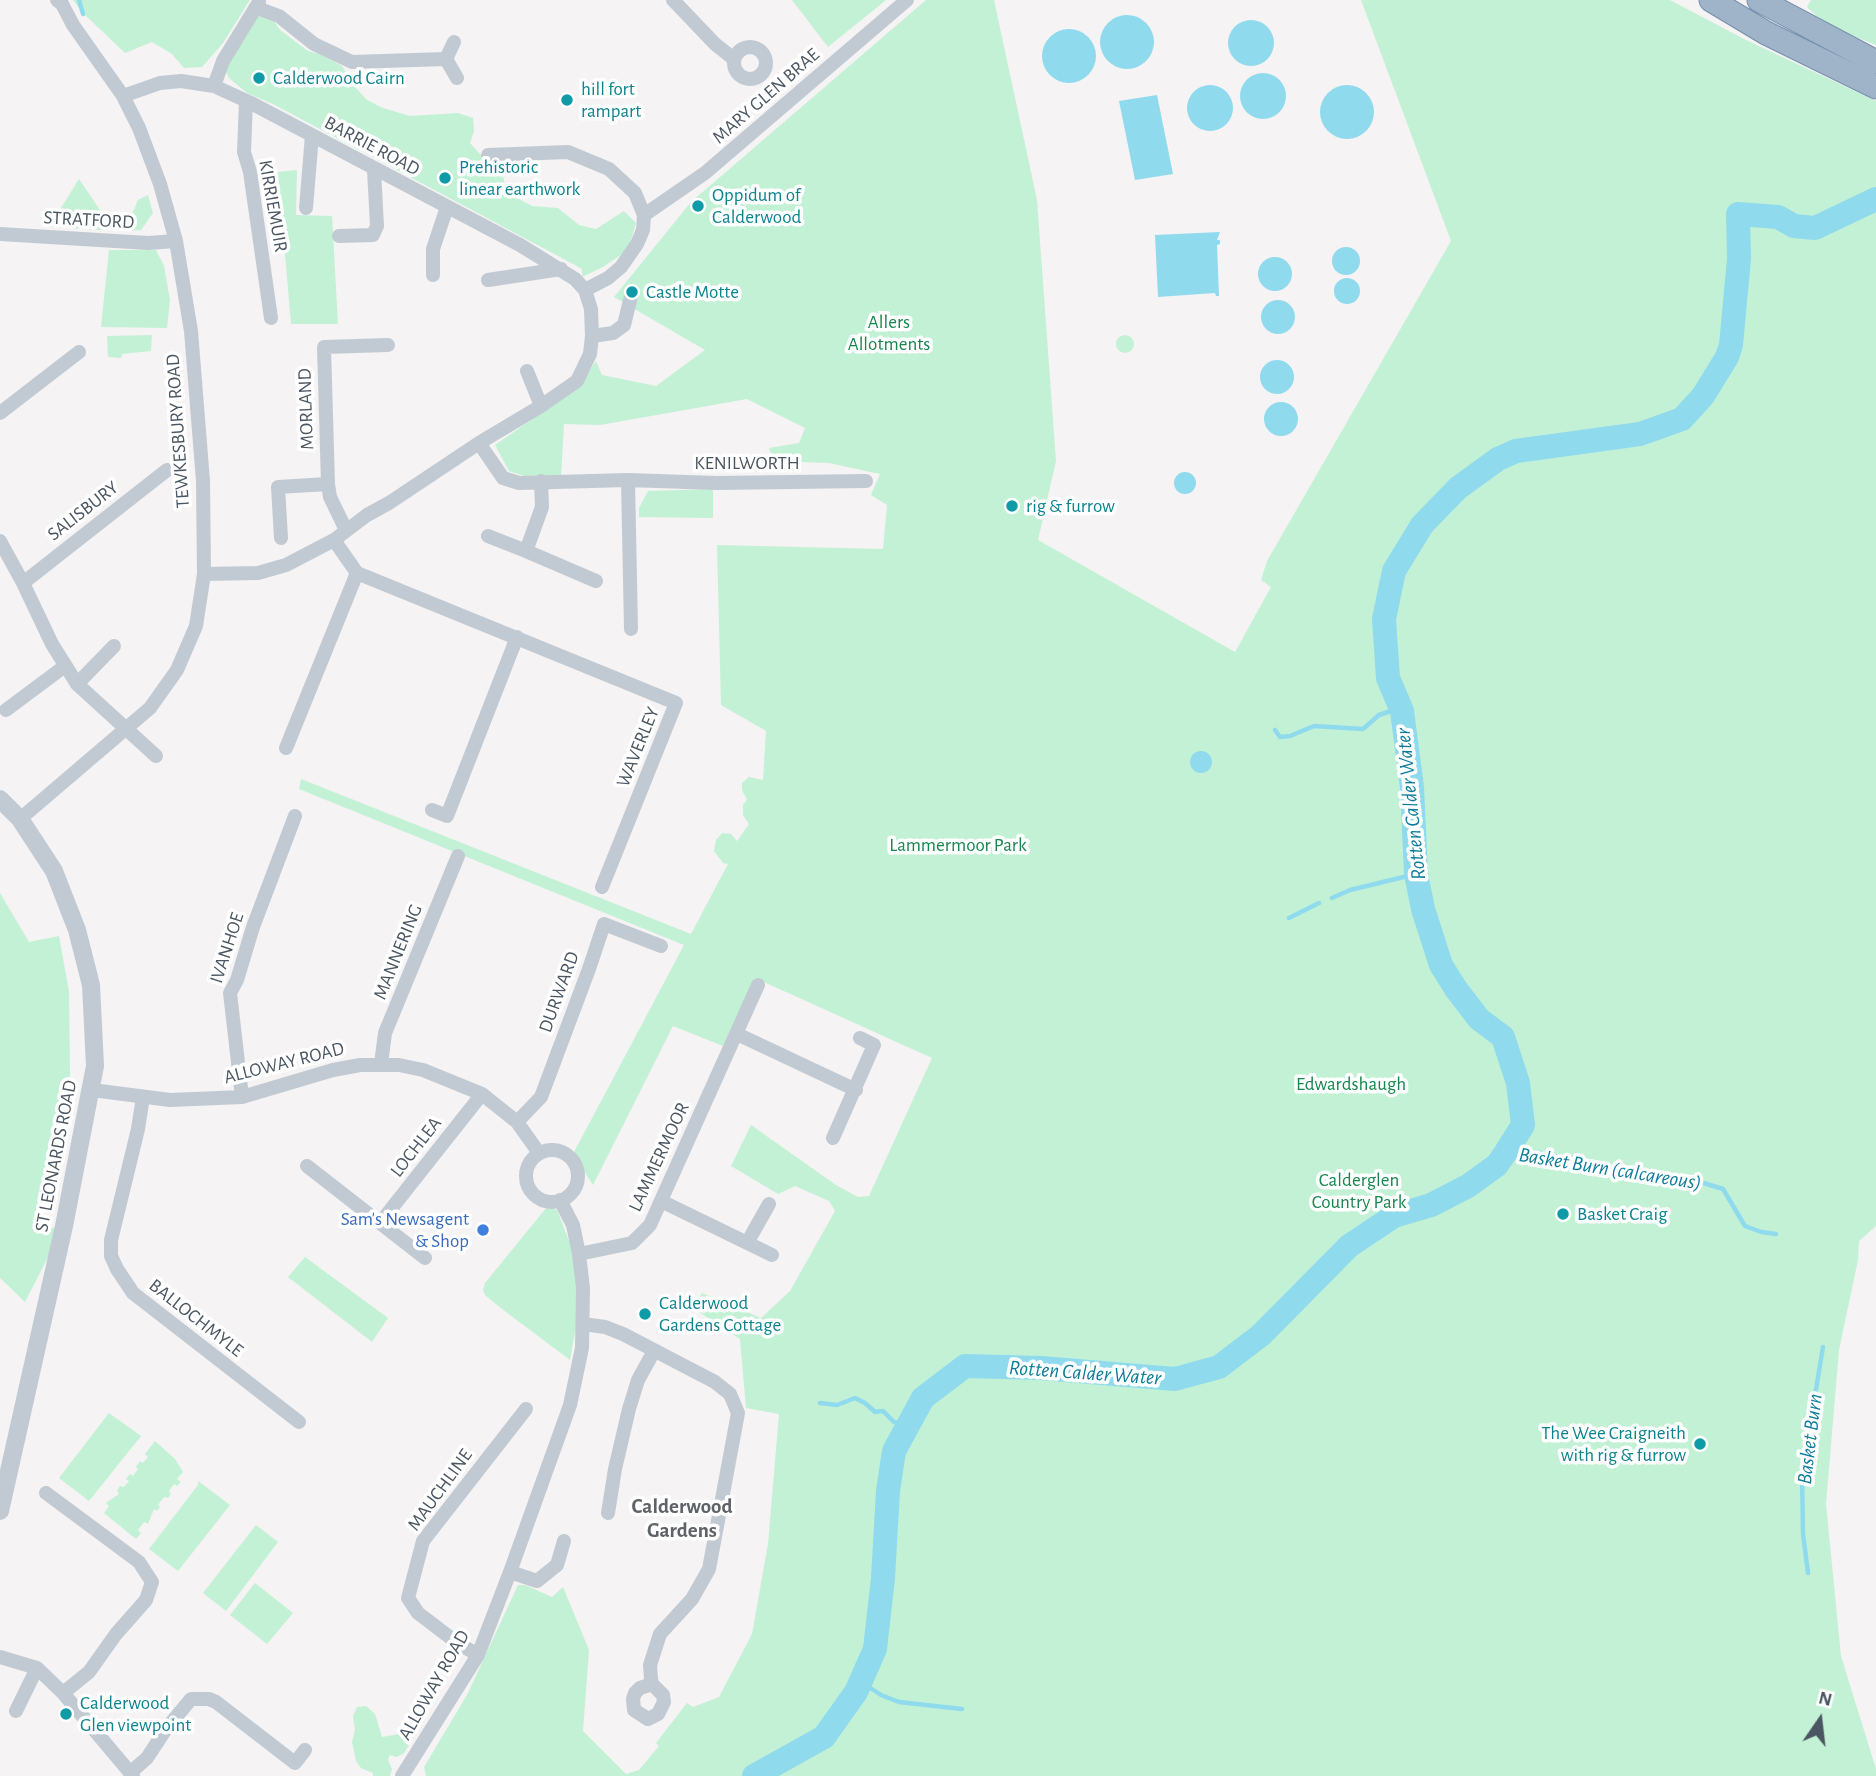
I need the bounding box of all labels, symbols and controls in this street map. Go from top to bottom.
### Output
street label: MARY GLEN BRAE [708,43,824,149]
place label: Calderwood Cairn [273,67,405,89]
marker: Calderwood Cairn [251,70,267,86]
place label: hill fort rampart [581,78,641,122]
marker: hill fort rampart [559,92,575,108]
street label: BARRIE ROAD [320,111,424,181]
place label: Prehistoric linear earthwork [459,156,580,200]
street label: KIRRIEMUIR [254,158,292,254]
marker: Prehistoric linear earthwork [437,170,453,186]
place label: Oppidum of Calderwood [712,184,801,228]
marker: Oppidum of Calderwood [690,198,706,214]
street label: STRATFORD [43,206,135,234]
place label: Castle Motte [646,281,739,303]
marker: Castle Motte [624,284,640,300]
park label: Allers Allotments [848,311,930,355]
street label: TEWKESBURY ROAD [161,353,195,509]
street label: MORLAND [293,368,319,450]
street label: KENILWORTH [694,452,800,474]
street label: SALISBURY [43,476,123,546]
place label: rig & furrow [1026,495,1115,517]
marker: rig & furrow [1004,498,1020,514]
street label: WAVERLEY [612,703,664,791]
water label: Rotten Calder Water [1391,727,1431,881]
park label: Lammermoor Park [889,834,1027,856]
street label: MANNERING [369,901,427,1003]
street label: IVANHOE [205,910,249,986]
street label: DURWARD [534,948,584,1036]
street label: ALLOWAY ROAD [222,1037,346,1089]
park label: Edwardshaugh [1296,1073,1406,1095]
street label: ST LEONARDS ROAD [30,1078,82,1234]
street label: LAMMERMOOR [624,1099,694,1215]
street label: LOCHLEA [385,1112,447,1182]
water label: Basket Burn (calcareous) [1517,1142,1703,1196]
park label: Calderglen Country Park [1312,1169,1406,1213]
place label: Basket Craig [1577,1203,1667,1225]
marker: Basket Craig [1555,1206,1571,1222]
place label: Sam's Newsagent & Shop [341,1208,469,1252]
marker: Sam's Newsagent & Shop [475,1222,491,1238]
street label: BALLOCHMYLE [144,1274,248,1362]
place label: Calderwood Gardens Cottage [659,1292,781,1336]
marker: Calderwood Gardens Cottage [637,1306,653,1322]
water label: Rotten Calder Water [1008,1355,1162,1391]
water label: Basket Burn [1792,1392,1828,1486]
place label: The Wee Craigneith with rig & furrow [1541,1422,1686,1466]
marker: The Wee Craigneith with rig & furrow [1692,1436,1708,1452]
street label: MAUCHLINE [403,1445,477,1535]
district label: Calderwood Gardens [631,1494,733,1544]
street label: ALLOWAY ROAD [393,1626,475,1744]
north arrow [1785,1685,1855,1755]
text: N [1816,1688,1834,1710]
place label: Calderwood Glen viewpoint [80,1692,191,1736]
marker: Calderwood Glen viewpoint [58,1706,74,1722]

